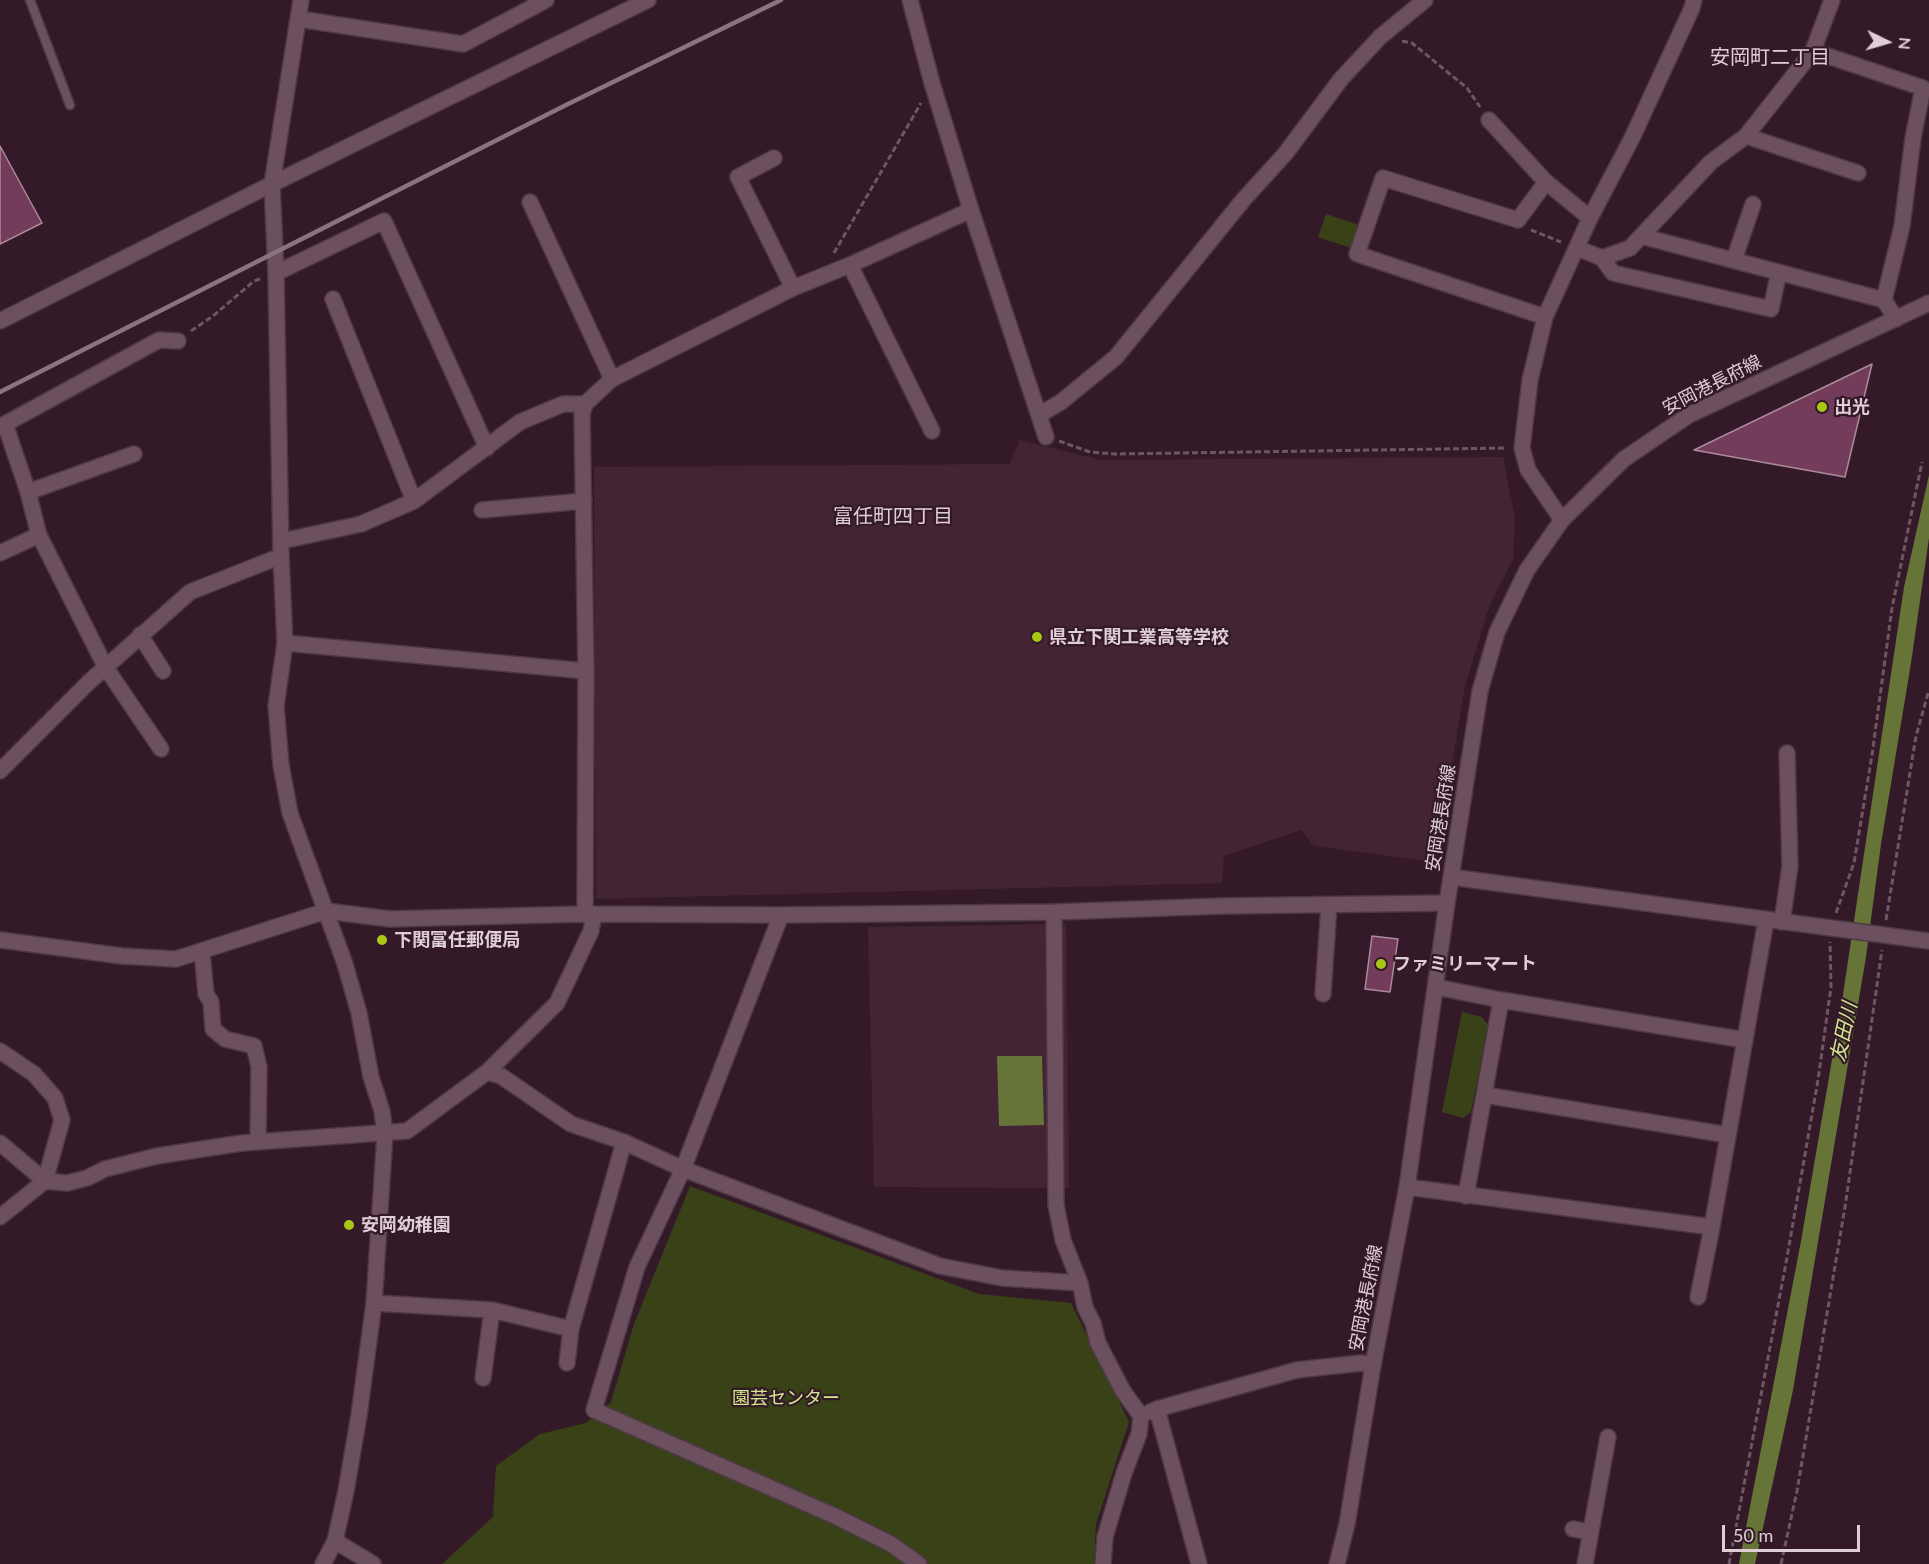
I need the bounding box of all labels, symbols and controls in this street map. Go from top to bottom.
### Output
north arrow [1857,12,1917,72]
text: N [1895,37,1915,51]
district label: 安岡町二丁目 [1710,46,1830,70]
street label: 安岡港長府線 [1659,351,1765,419]
place label: 出光 [1834,396,1870,418]
marker: 出光 [1815,400,1829,414]
district label: 富任町四丁目 [833,505,953,529]
place label: 県立下関工業高等学校 [1049,626,1229,648]
marker: 県立下関工業高等学校 [1030,630,1044,644]
street label: 安岡港長府線 [1422,763,1460,873]
place label: 下関冨任郵便局 [394,929,520,951]
marker: 下関冨任郵便局 [375,933,389,947]
place label: ファミリーマート [1393,953,1537,975]
marker: ファミリーマート [1374,957,1388,971]
water label: 友田川 [1826,1000,1862,1064]
place label: 安岡幼稚園 [361,1214,451,1236]
marker: 安岡幼稚園 [342,1218,356,1232]
street label: 安岡港長府線 [1345,1243,1387,1353]
park label: 園芸センター [732,1387,840,1409]
scale bar [1725,1513,1863,1551]
text: 50 m [1733,1524,1773,1546]

